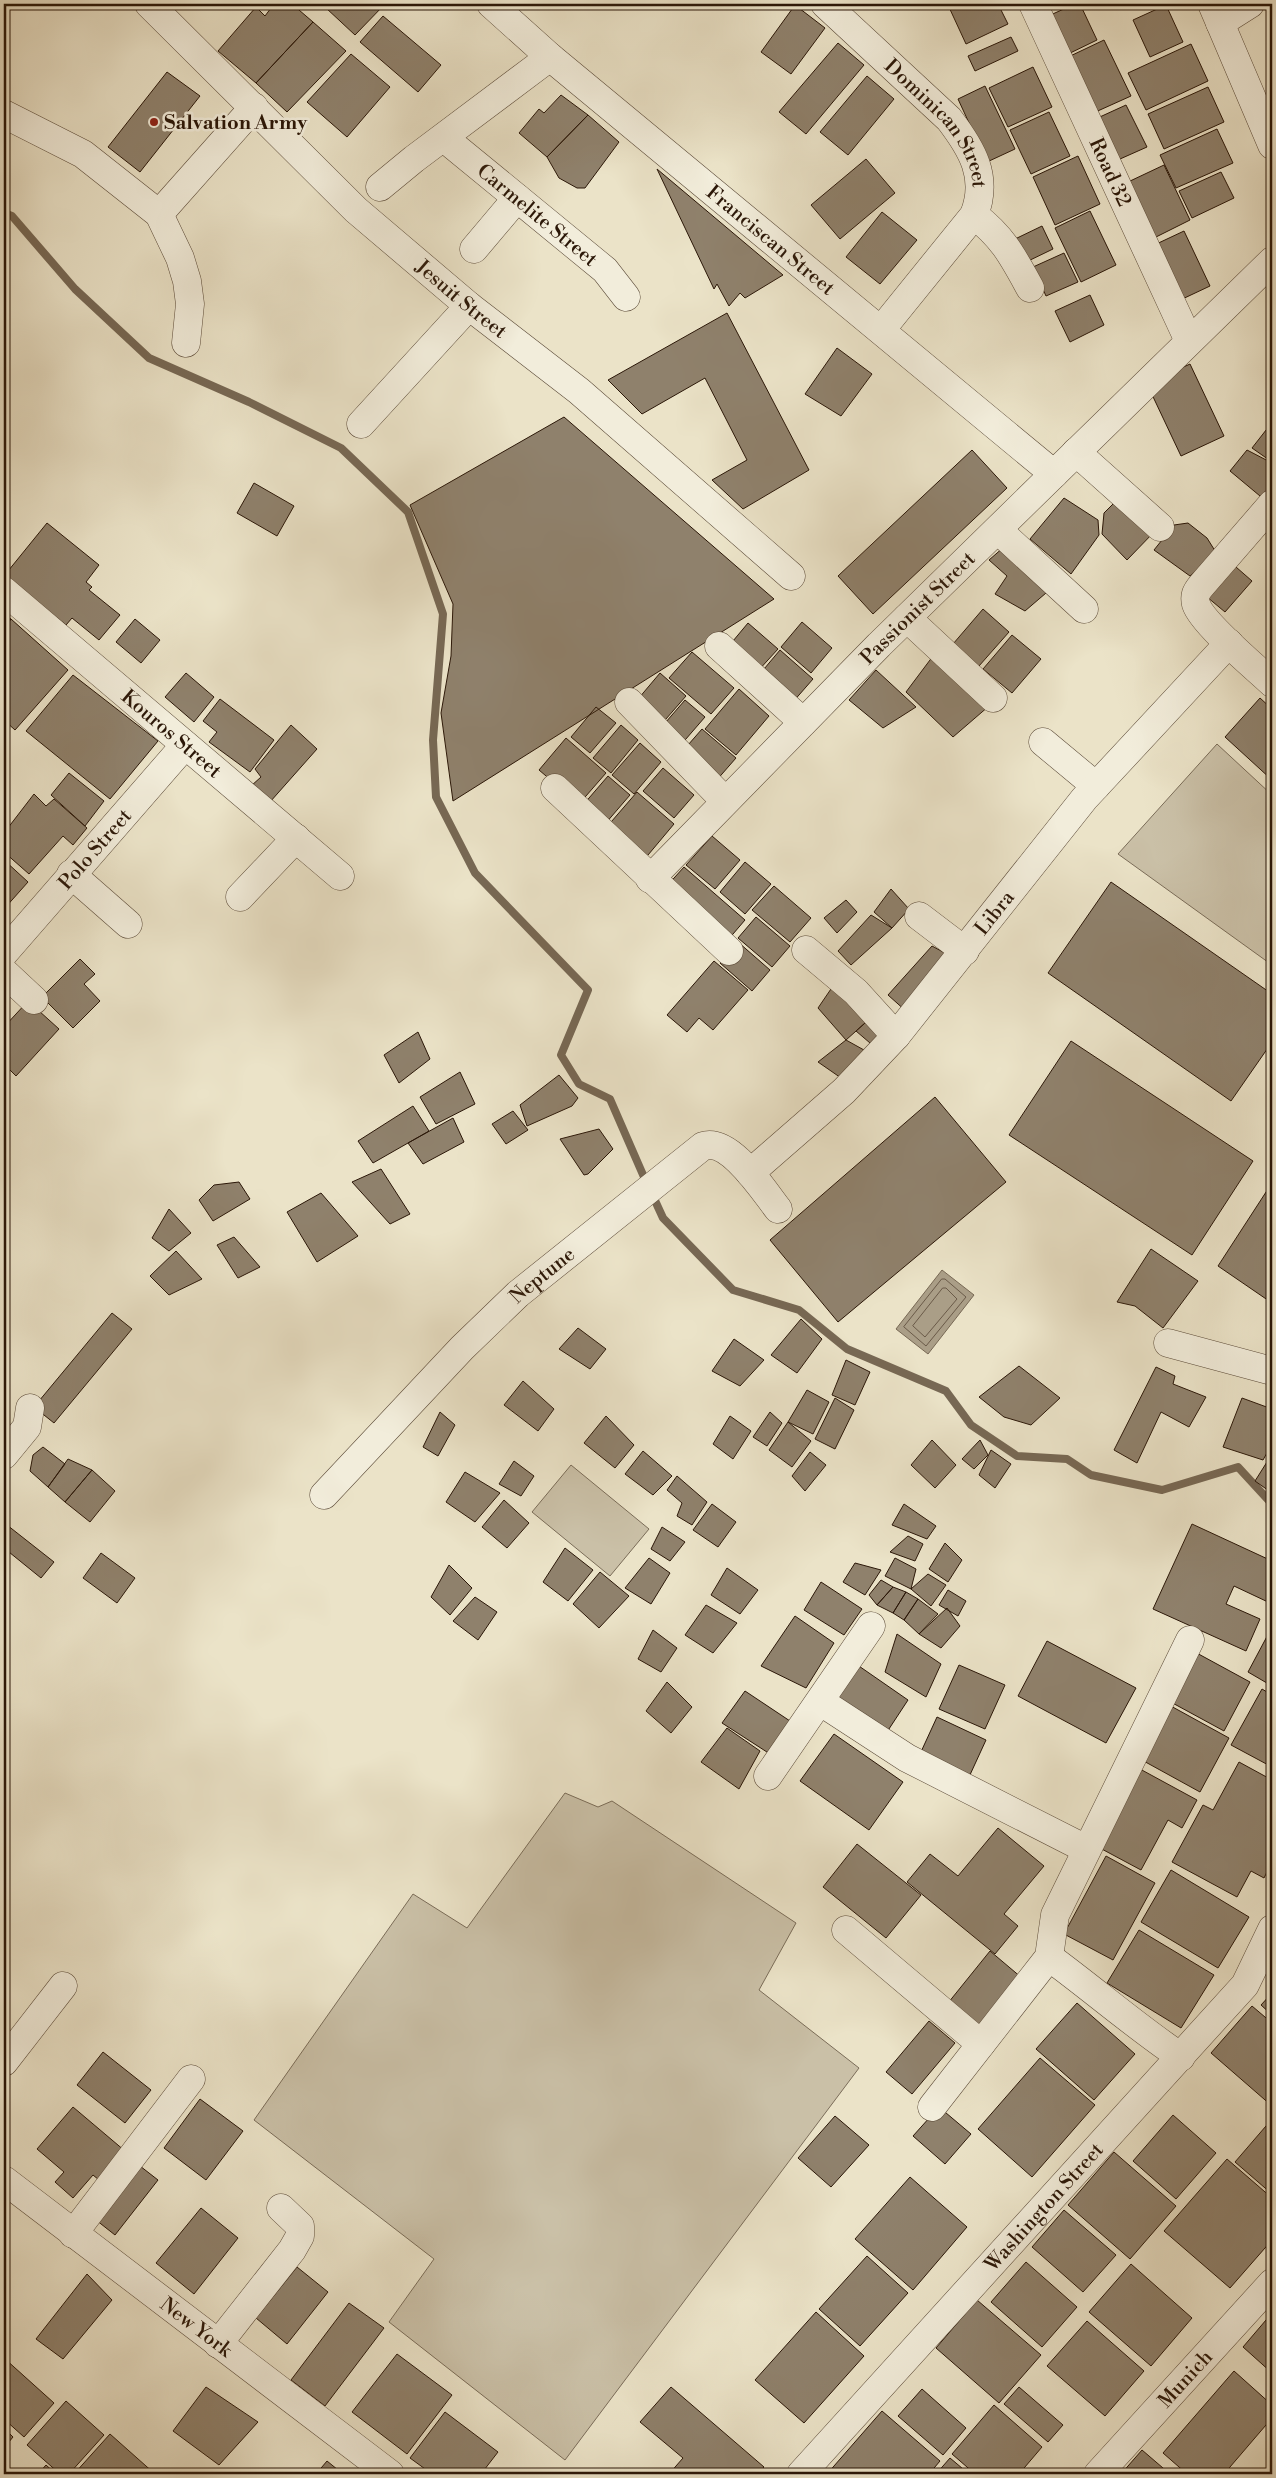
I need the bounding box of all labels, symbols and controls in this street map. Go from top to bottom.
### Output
street label: Dominican Street [878,54,991,188]
place label: Salvation Army [164,111,308,136]
marker: Salvation Army [148,116,160,128]
street label: Road 32 [1083,134,1136,211]
street label: Carmelite Street [471,159,602,273]
street label: Franciscan Street [700,180,839,301]
street label: Jesuit Street [409,254,511,345]
street label: Passionist Street [856,547,981,671]
street label: Kouros Street [115,685,226,784]
street label: Polo Street [54,804,138,896]
street label: Libra [970,885,1021,941]
street label: Neptune [505,1242,581,1310]
street label: Washington Street [979,2138,1110,2278]
street label: New York [154,2292,238,2364]
street label: Munich [1153,2345,1219,2414]

